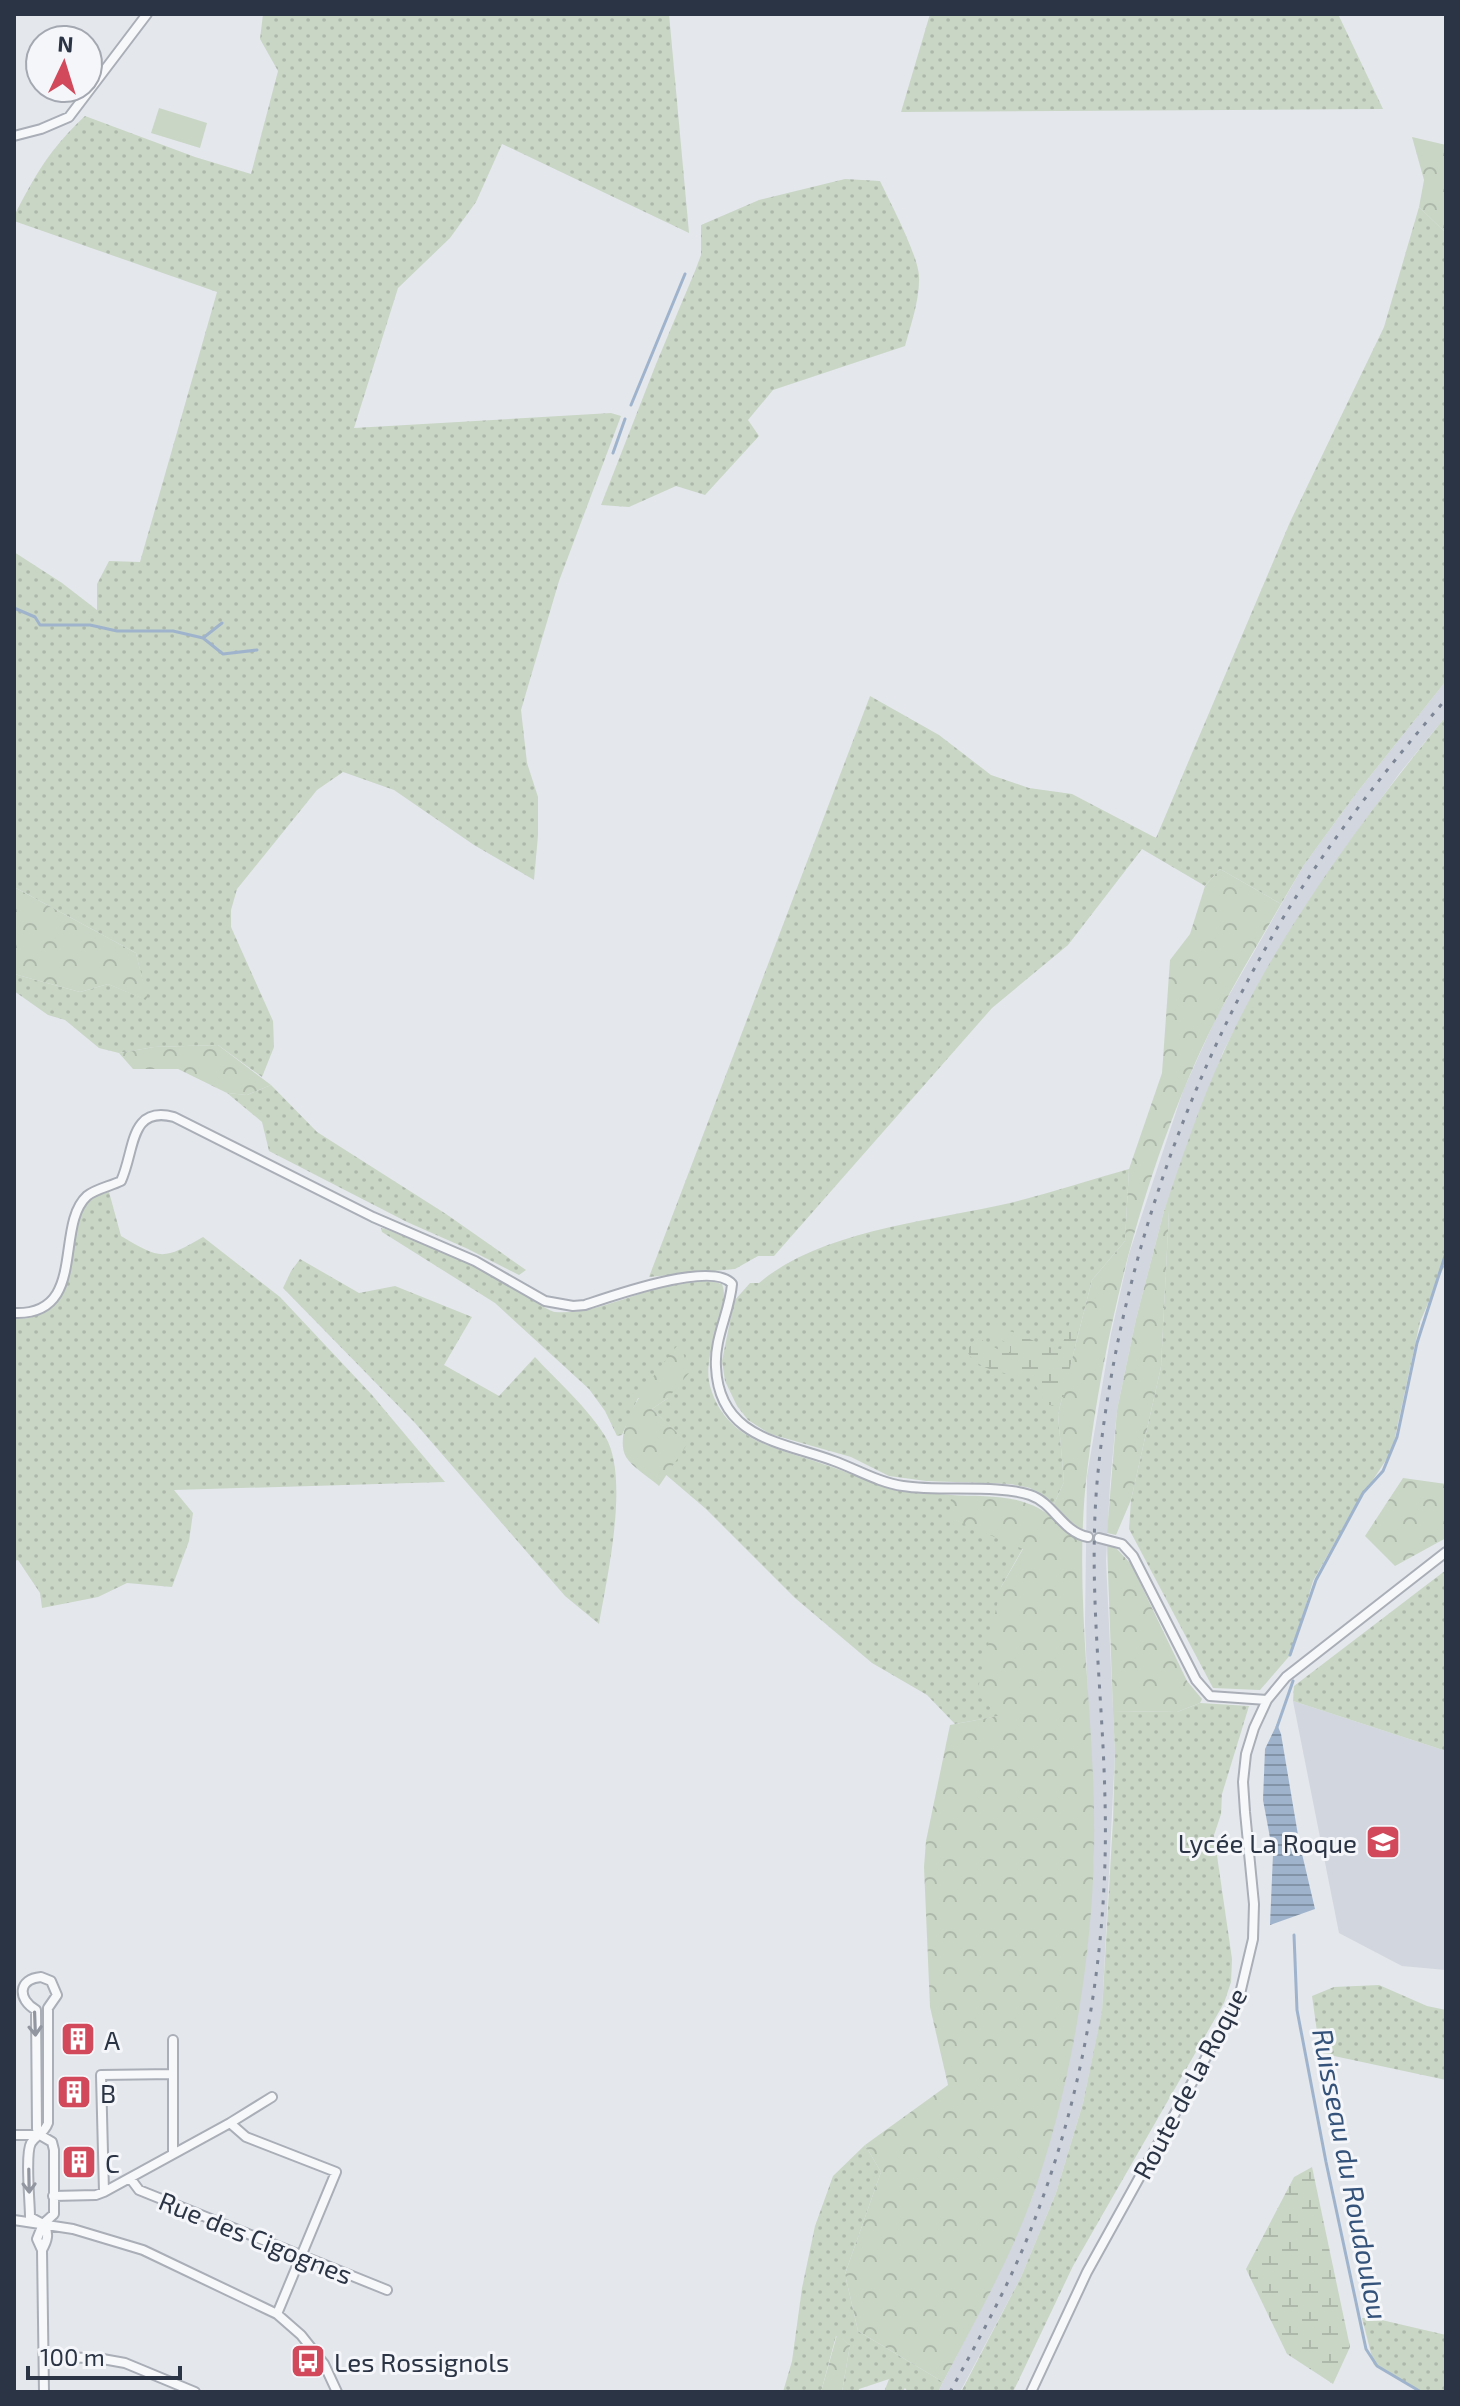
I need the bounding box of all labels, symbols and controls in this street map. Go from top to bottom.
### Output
north arrow [24,24,104,104]
text: N [57,30,74,57]
school or university icon: Lycée La Roque [1364,1823,1402,1861]
place label: Lycée La Roque [1178,1827,1357,1858]
street label: Route de la Roque [1126,1982,1252,2184]
one-way arrow [28,2010,43,2036]
building icon: A [59,2020,97,2058]
place label: A [104,2024,120,2055]
water label: Ruisseau du Roudoulou [1306,2025,1396,2323]
building icon: B [55,2073,93,2111]
place label: B [100,2077,116,2108]
building icon: C [60,2143,98,2181]
place label: C [105,2147,120,2178]
one-way arrow [22,2167,37,2194]
street label: Rue des Cigognes [155,2184,357,2290]
scale bar [28,2330,180,2380]
text: 100 m [40,2342,105,2371]
bus stop icon: Les Rossignols [289,2342,327,2380]
place label: Les Rossignols [334,2346,509,2377]

